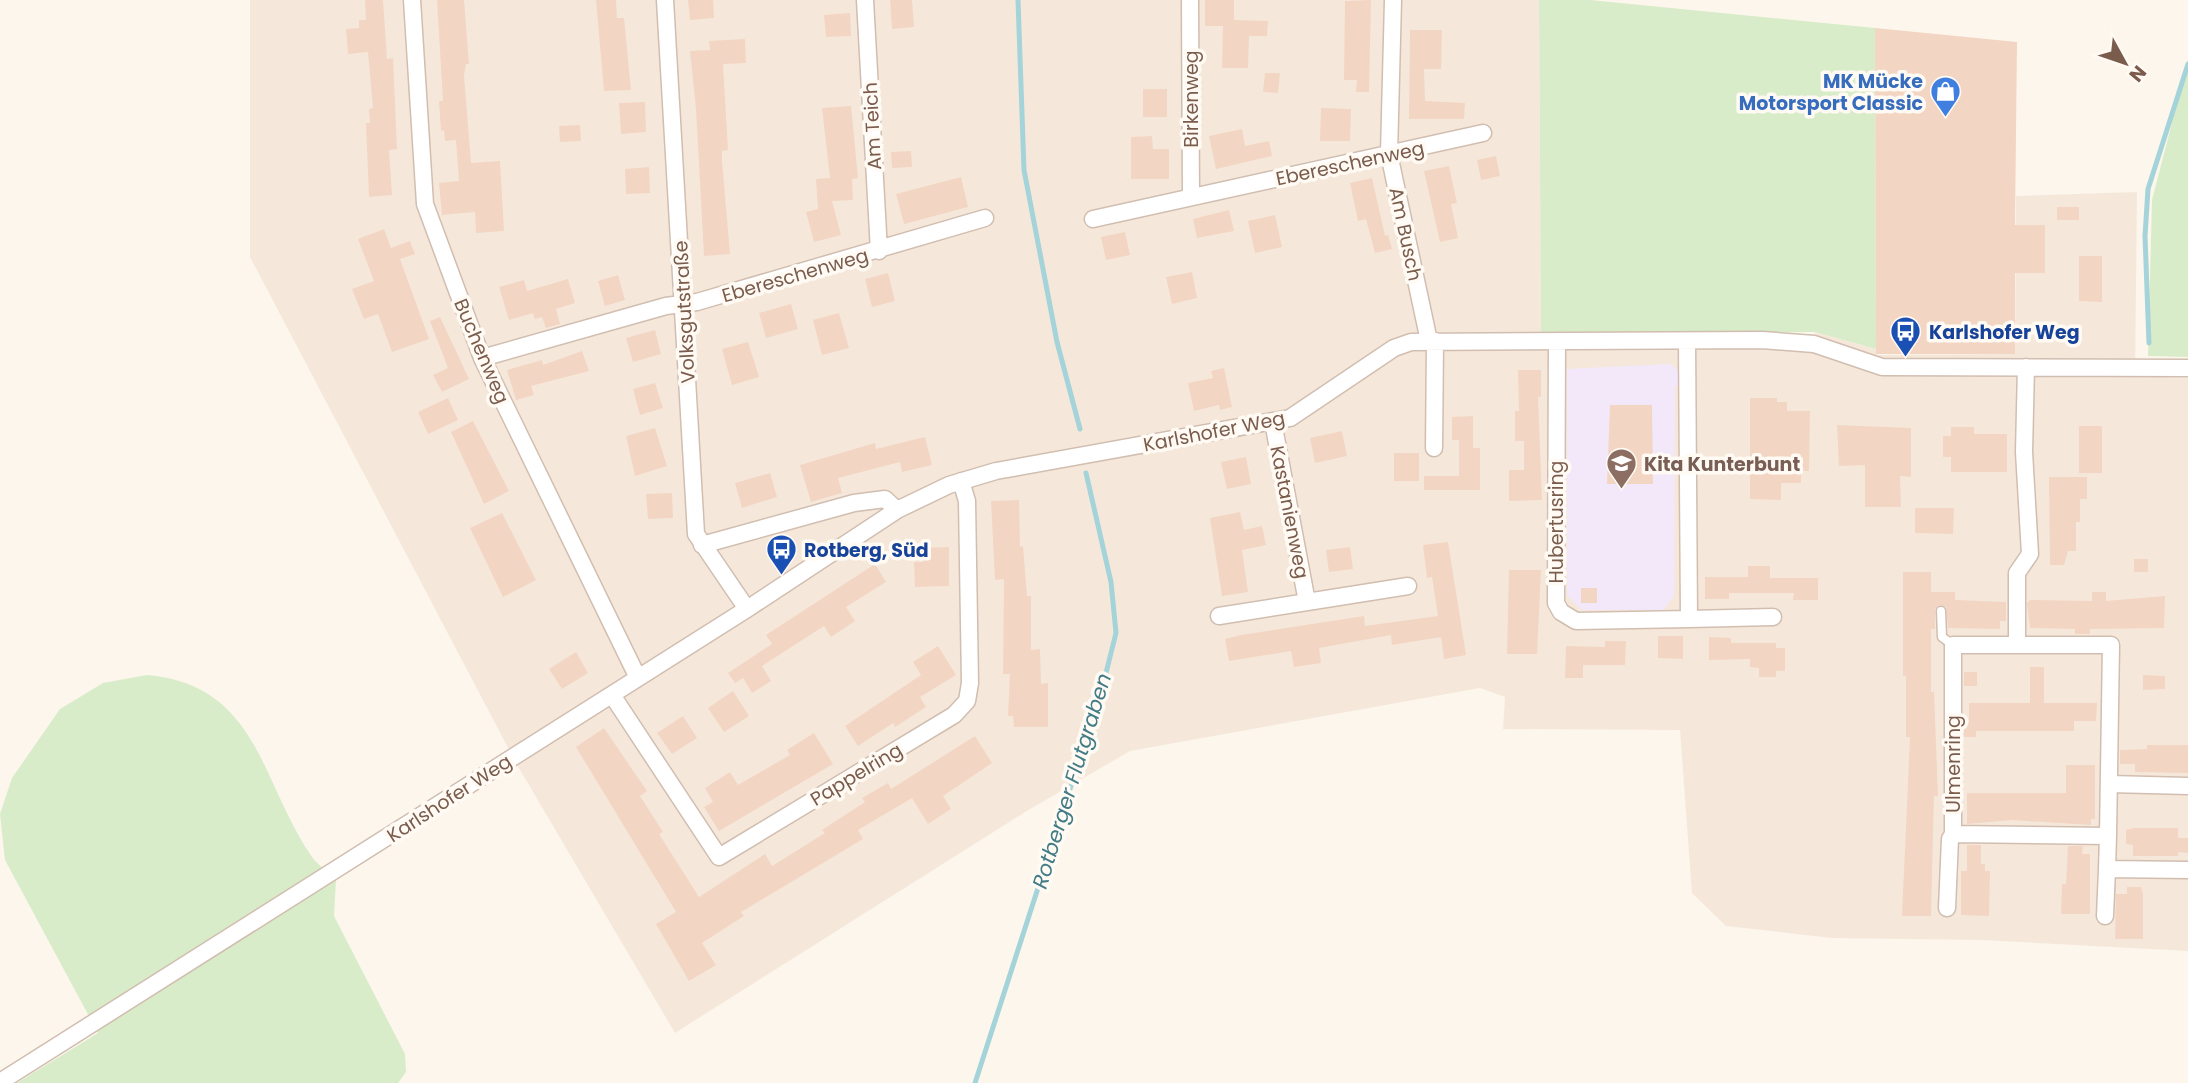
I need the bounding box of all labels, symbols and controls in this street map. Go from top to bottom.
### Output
north arrow [2090,28,2160,98]
street label: Birkenweg [1178,50,1205,148]
text: N [2123,59,2153,88]
place label: MK Mücke Motorsport Classic [1739,68,1923,117]
shop icon: MK Mücke Motorsport Classic [1929,75,1963,119]
street label: Am Teich [857,81,888,171]
street label: Ebereschenweg [1273,135,1427,192]
street label: Am Busch [1382,185,1429,283]
street label: Volksgutstraße [667,240,702,384]
street label: Ebereschenweg [719,242,871,309]
street label: Buchenweg [447,295,516,408]
bus stop icon: Karlshofer Weg [1889,315,1923,359]
place label: Karlshofer Weg [1929,319,2080,346]
street label: Karlshofer Weg [1141,405,1287,458]
street label: Kastanienweg [1263,443,1316,581]
school or university icon: Kita Kunterbunt [1604,447,1638,491]
place label: Kita Kunterbunt [1644,451,1800,478]
street label: Hubertusring [1543,461,1570,583]
bus stop icon: Rotberg, Süd [764,533,798,577]
place label: Rotberg, Süd [804,537,929,564]
water label: Rotberger Flutgraben [1025,670,1118,892]
street label: Ulmenring [1940,715,1967,813]
street label: Pappelring [805,736,907,812]
street label: Karlshofer Weg [382,748,517,849]

